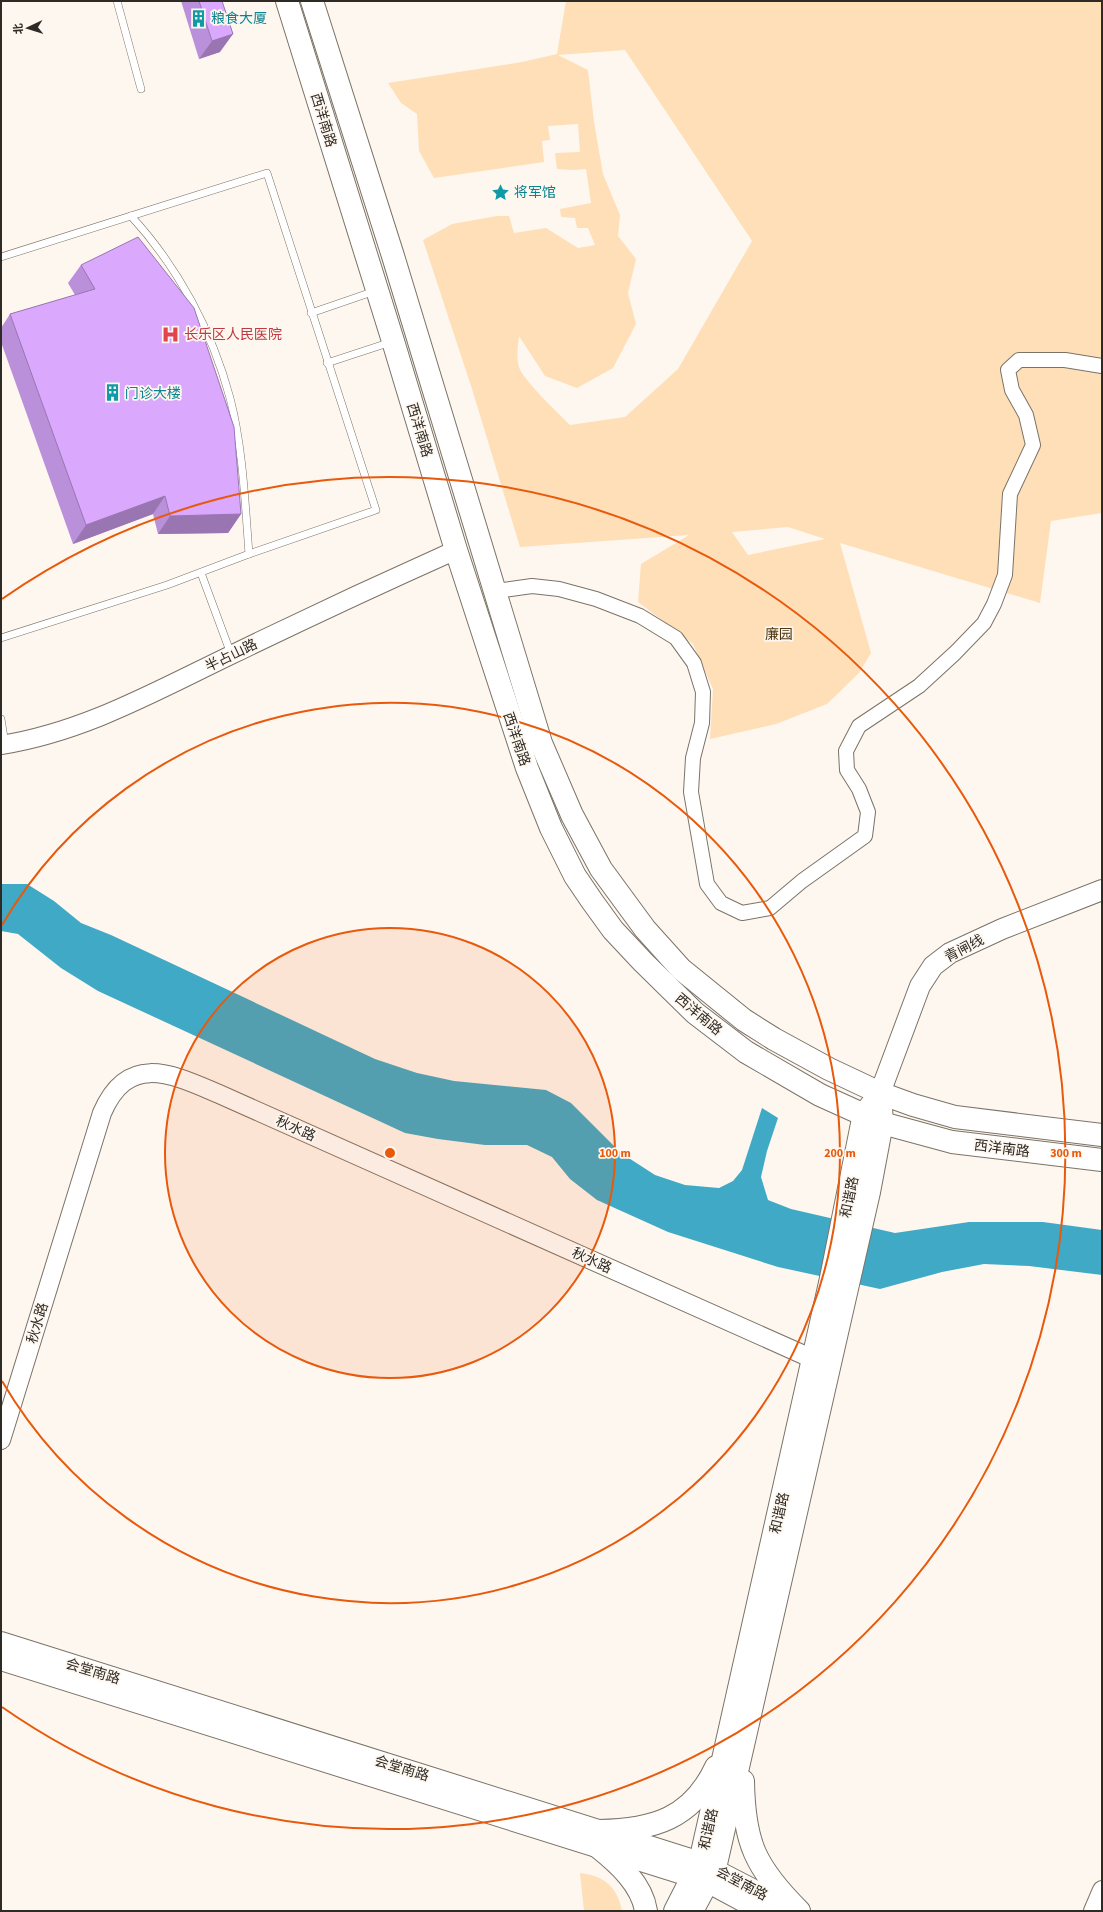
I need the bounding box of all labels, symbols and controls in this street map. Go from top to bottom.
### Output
north arrow [8,8,48,48]
building icon: 粮食大厦 [188,8,208,28]
place label: 粮食大厦 [211,9,267,29]
text: 北 [11,23,26,35]
street label: 西洋南路 [305,91,341,150]
place icon: 将军馆 [491,182,511,202]
place label: 将军馆 [514,183,556,203]
hospital icon: 长乐区人民医院 [161,324,181,344]
place label: 长乐区人民医院 [184,325,282,345]
building icon: 门诊大楼 [102,383,122,403]
place label: 门诊大楼 [125,384,181,404]
street label: 西洋南路 [401,401,437,460]
park label: 廉园 [765,625,793,645]
street label: 半占山路 [202,635,261,677]
street label: 西洋南路 [497,710,535,769]
street label: 青闸线 [941,930,988,968]
street label: 西洋南路 [670,989,726,1040]
street label: 秋水路 [272,1111,319,1147]
street label: 西洋南路 [973,1136,1031,1162]
text: 100 m [599,1145,631,1162]
text: 200 m [824,1145,856,1162]
text: 300 m [1050,1145,1082,1162]
centre of rings [383,1146,397,1160]
street label: 和谐路 [836,1175,864,1220]
street label: 秋水路 [568,1243,615,1279]
street label: 秋水路 [22,1300,54,1346]
street label: 和谐路 [766,1491,794,1536]
street label: 会堂南路 [63,1654,122,1690]
street label: 会堂南路 [372,1751,431,1787]
street label: 和谐路 [695,1807,723,1852]
street label: 会堂南路 [712,1862,771,1906]

